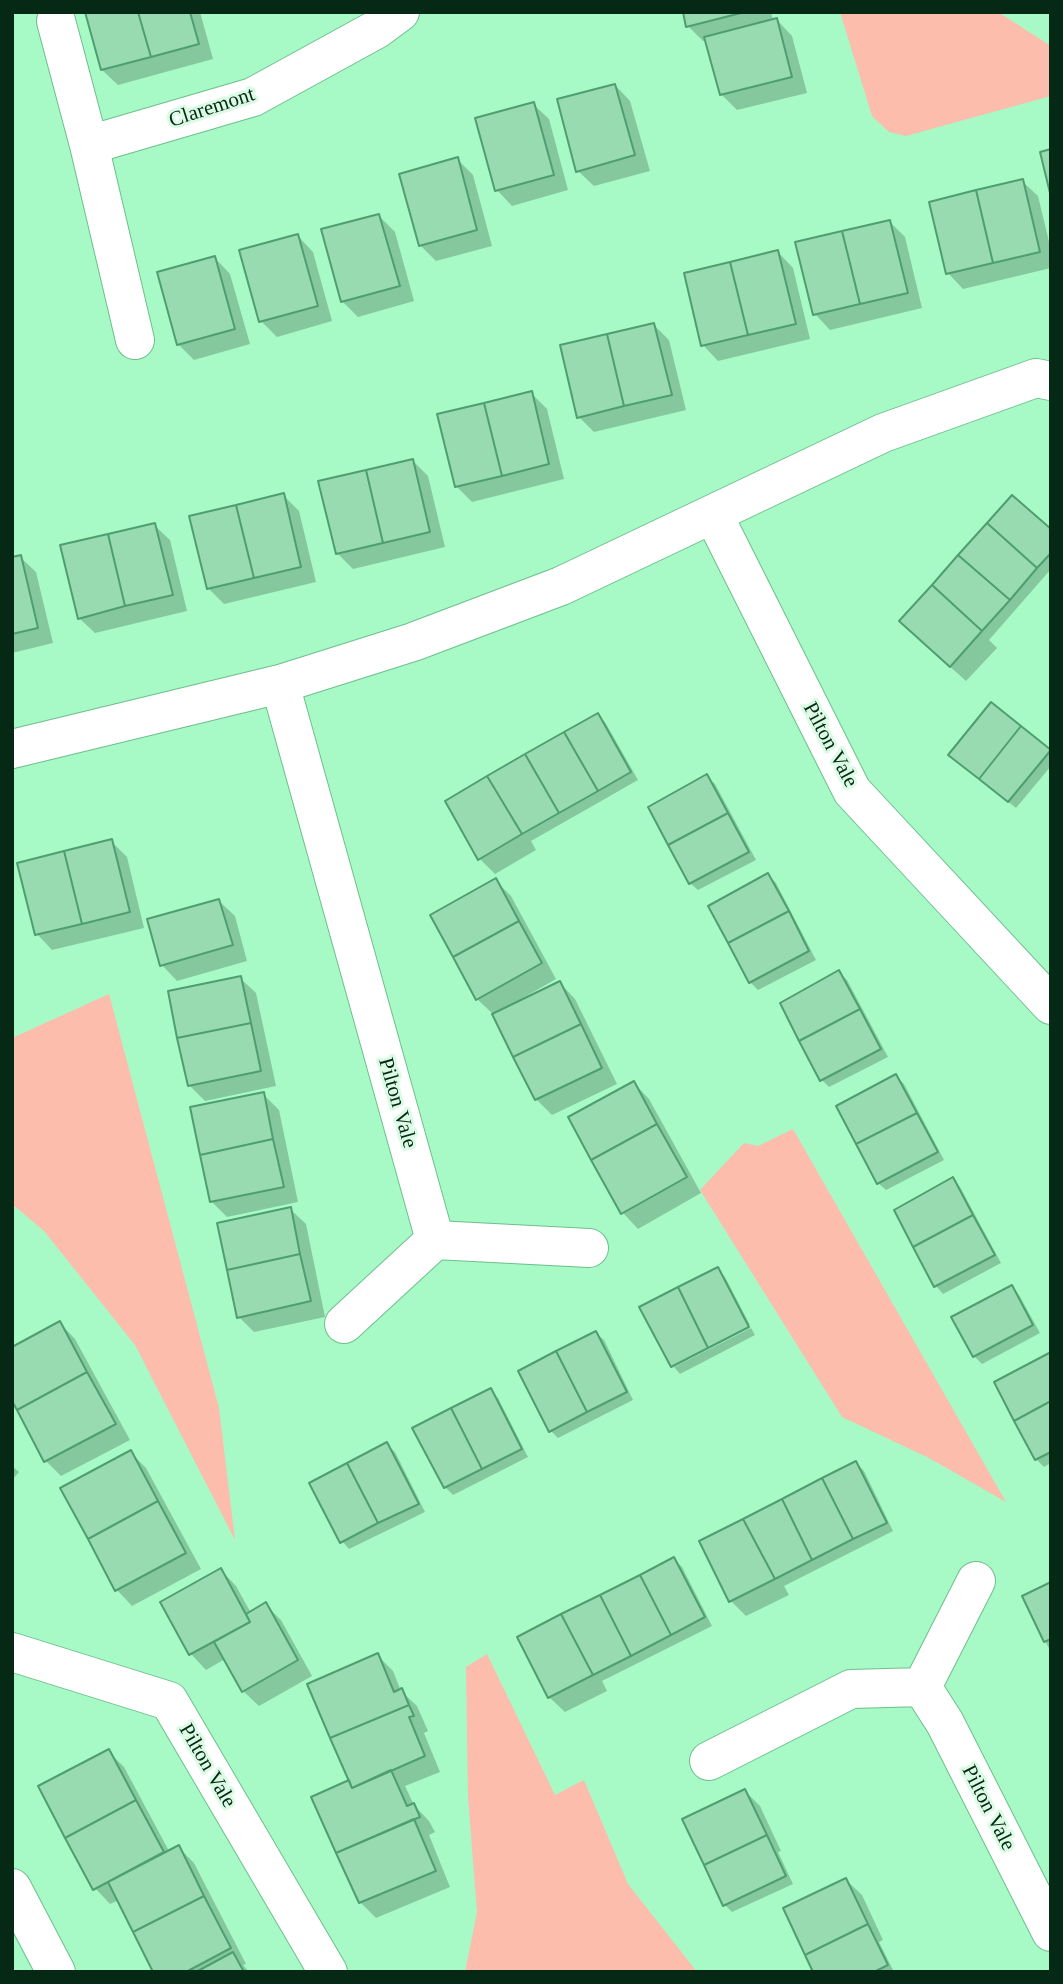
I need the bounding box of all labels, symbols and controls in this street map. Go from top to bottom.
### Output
street label: Claremont [166,82,258,134]
street label: Pilton Vale [797,698,863,792]
street label: Pilton Vale [372,1055,422,1151]
street label: Pilton Vale [173,1720,241,1812]
street label: Pilton Vale [956,1761,1020,1855]

